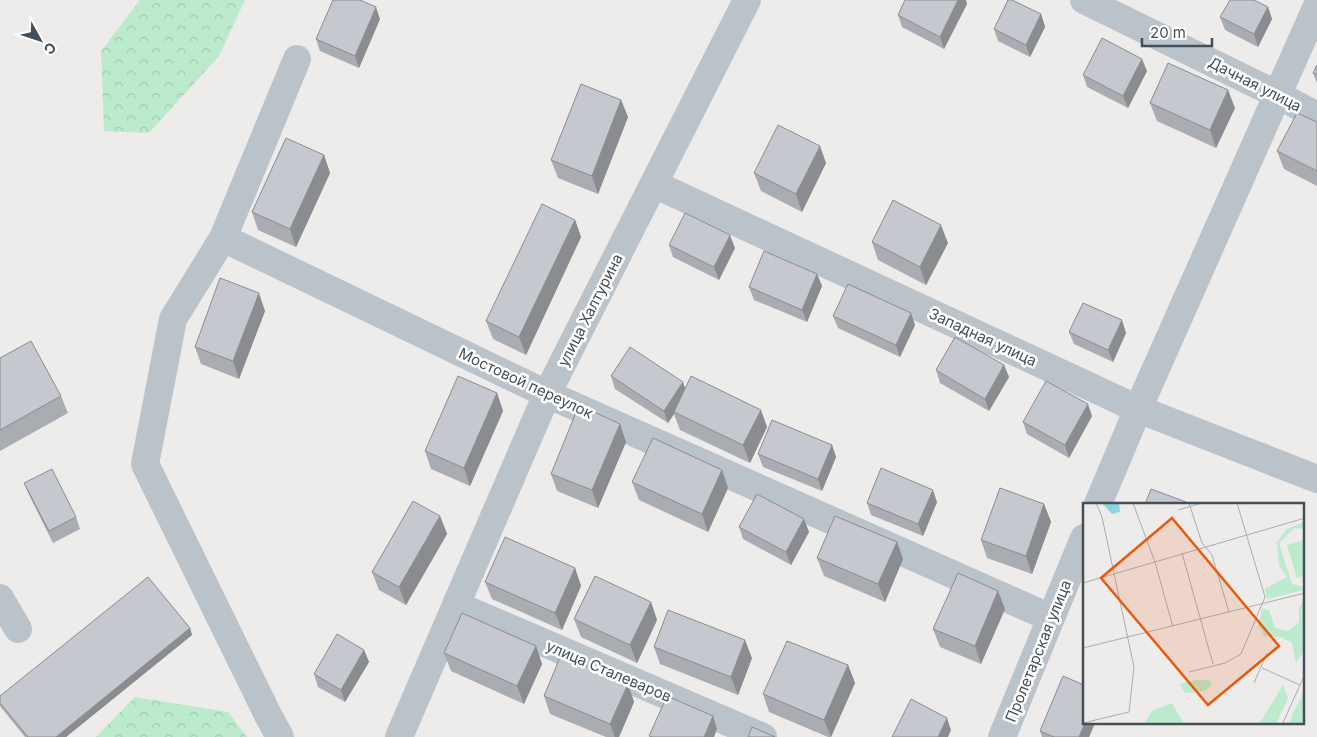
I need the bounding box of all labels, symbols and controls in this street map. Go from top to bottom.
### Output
north arrow [15,15,65,65]
scale bar [1142,15,1212,47]
text: 20 m [1150,23,1186,42]
text: С [41,39,60,58]
street label: Дачная улица [1205,52,1305,116]
street label: улица Халтурина [553,250,627,370]
street label: Западная улица [926,304,1040,370]
street label: Мостовой переулок [456,344,596,422]
inset map [1083,503,1304,724]
street label: Пролетарская улица [1001,577,1075,725]
street label: улица Сталеваров [544,636,674,706]

